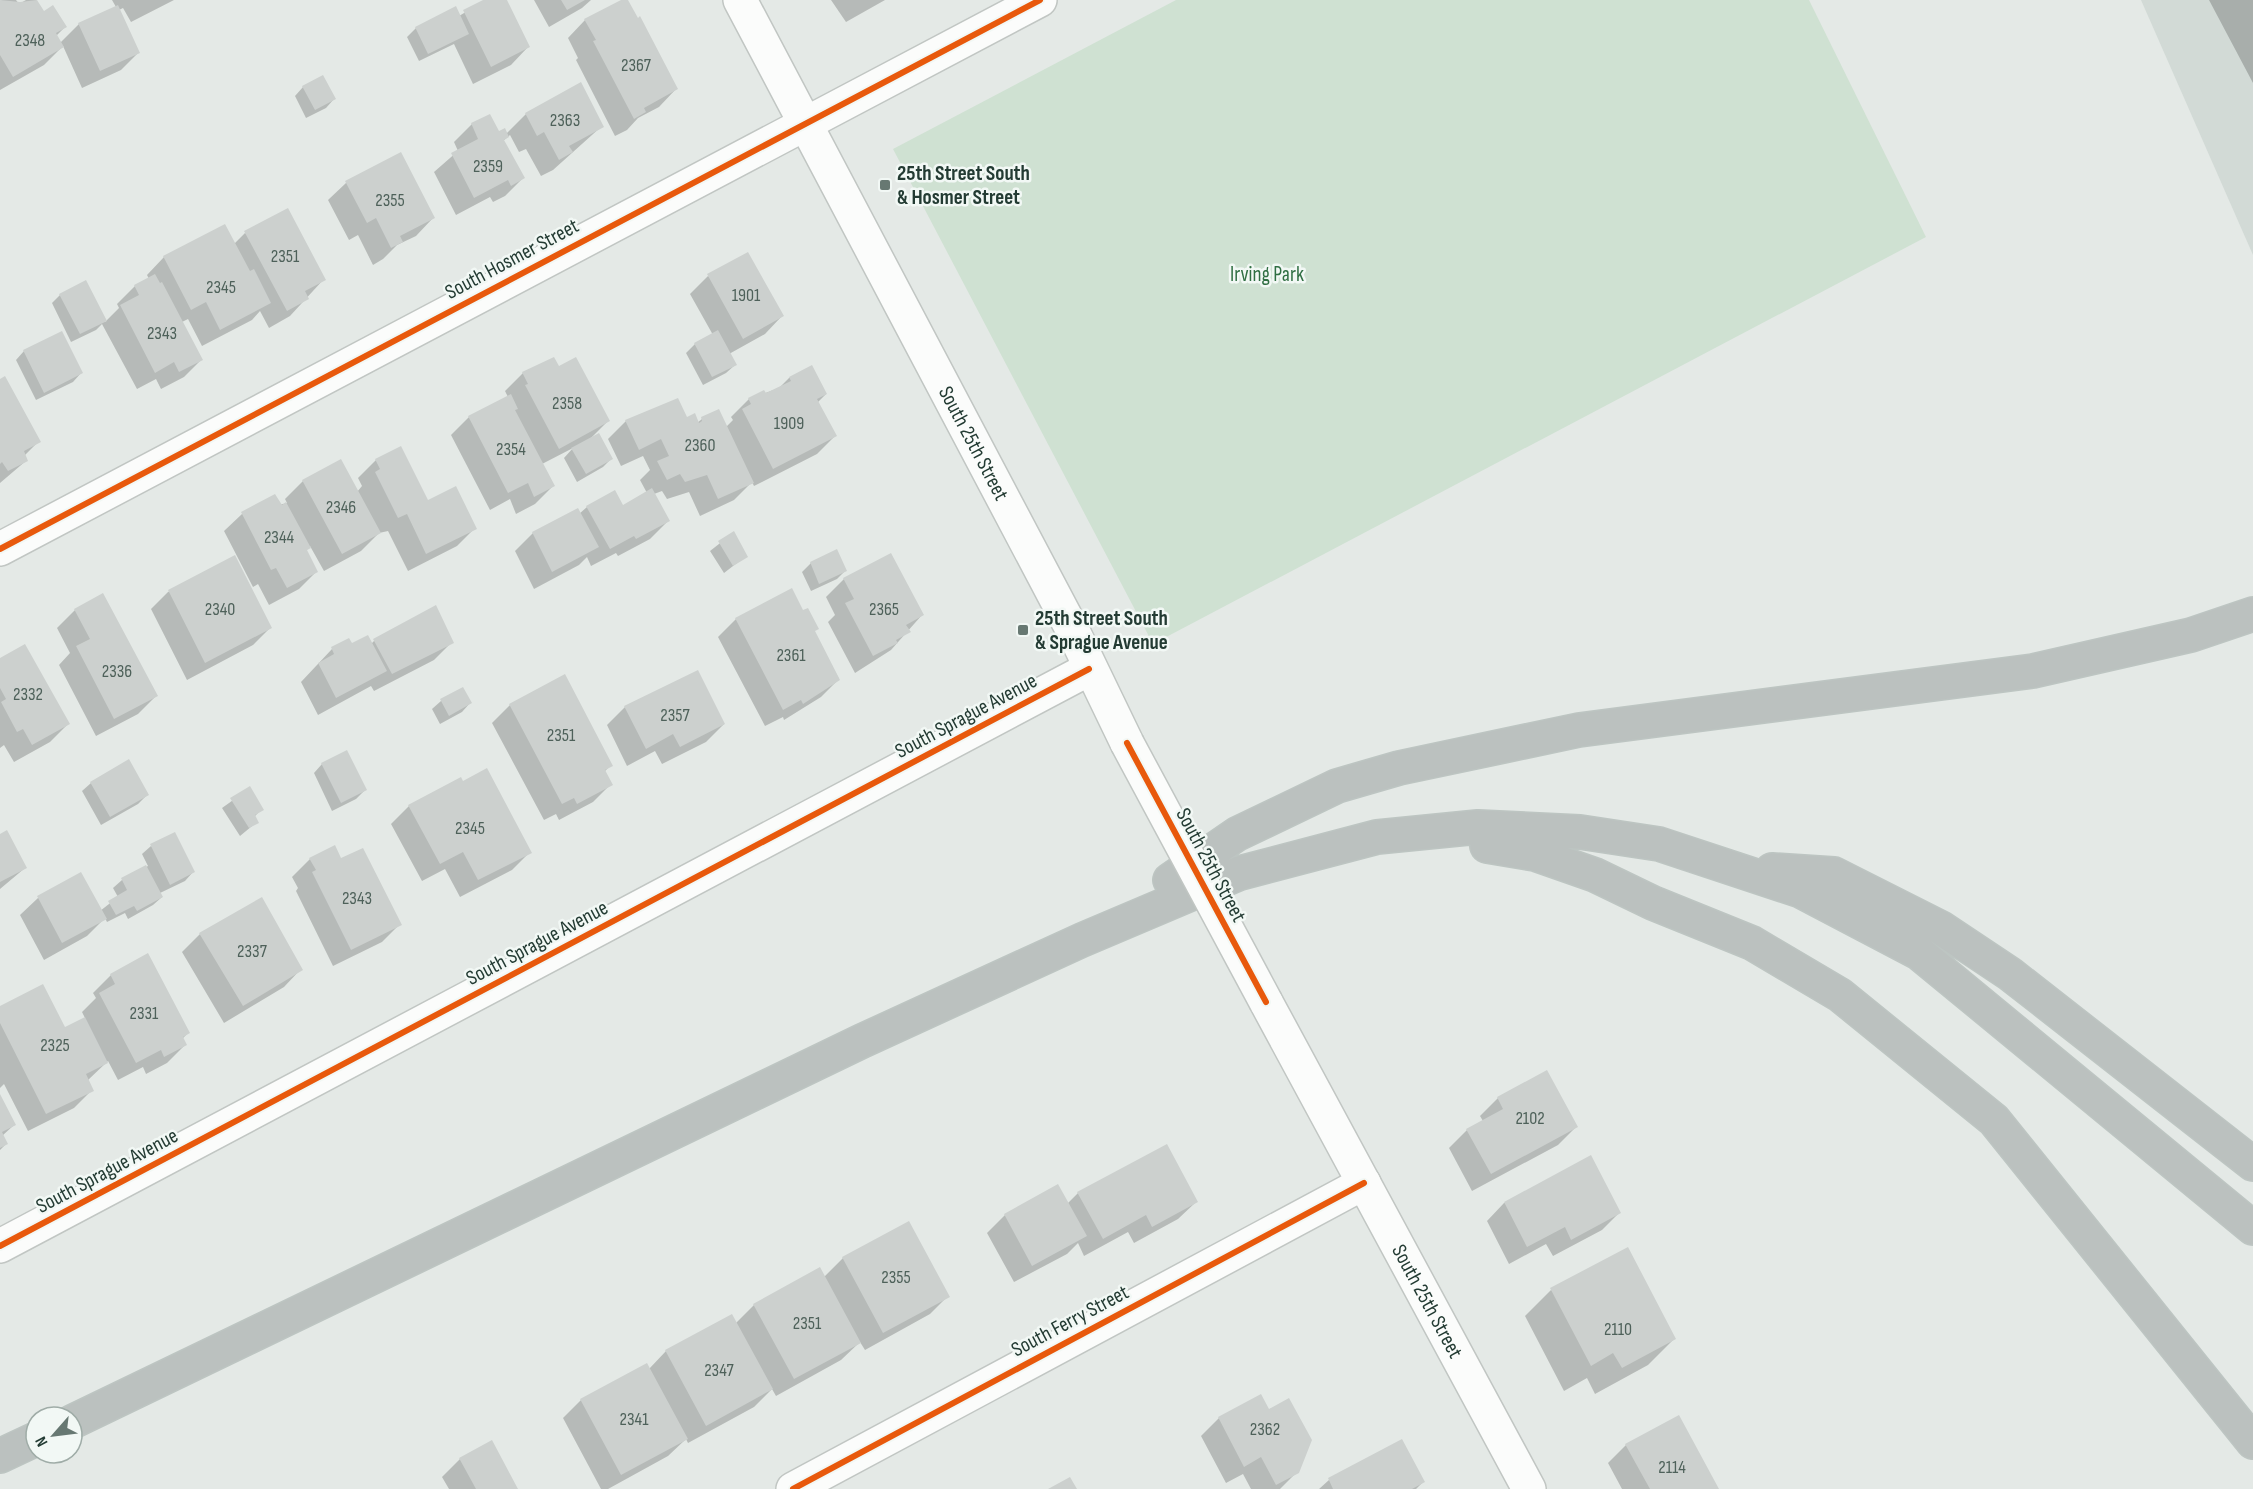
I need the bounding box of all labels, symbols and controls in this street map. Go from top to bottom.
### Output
house number: 2348 [15,30,45,51]
house number: 2367 [621,55,652,76]
house number: 2363 [550,110,580,131]
house number: 2359 [473,156,503,177]
place label: 25th Street South & Hosmer Street [897,161,1030,210]
marker: 25th Street South & Hosmer Street [878,178,892,192]
house number: 2355 [375,190,405,211]
street label: South Hosmer Street [441,213,583,305]
house number: 2351 [271,246,300,267]
park label: Irving Park [1230,262,1304,287]
house number: 2345 [206,277,236,298]
house number: 1901 [732,285,761,306]
house number: 2343 [147,323,177,344]
street label: South 25th Street [934,382,1014,504]
house number: 2358 [552,393,582,414]
house number: 1909 [774,413,804,434]
house number: 2360 [685,435,715,456]
house number: 2354 [496,439,526,460]
house number: 2346 [326,497,356,518]
house number: 2344 [264,527,295,548]
house number: 2340 [205,599,235,620]
house number: 2365 [869,599,899,620]
place label: 25th Street South & Sprague Avenue [1035,606,1168,655]
marker: 25th Street South & Sprague Avenue [1016,623,1030,637]
house number: 2361 [776,645,806,666]
house number: 2336 [102,661,132,682]
street label: South Sprague Avenue [891,668,1041,764]
house number: 2332 [13,684,43,705]
house number: 2357 [660,705,690,726]
house number: 2351 [547,725,576,746]
street label: South 25th Street [1171,804,1251,926]
house number: 2345 [455,818,485,839]
house number: 2343 [342,888,372,909]
street label: South Sprague Avenue [462,895,612,991]
house number: 2337 [237,941,268,962]
house number: 2331 [130,1003,159,1024]
house number: 2325 [40,1035,70,1056]
house number: 2102 [1515,1108,1545,1129]
street label: South Sprague Avenue [32,1123,182,1219]
street label: South 25th Street [1387,1240,1468,1362]
house number: 2355 [881,1267,911,1288]
street label: South Ferry Street [1007,1280,1133,1362]
house number: 2351 [793,1313,822,1334]
house number: 2110 [1604,1319,1632,1340]
house number: 2347 [704,1360,735,1381]
north arrow [24,1405,84,1465]
house number: 2341 [620,1409,649,1430]
house number: 2362 [1250,1419,1280,1440]
text: N [32,1433,52,1450]
house number: 2114 [1658,1457,1686,1478]

